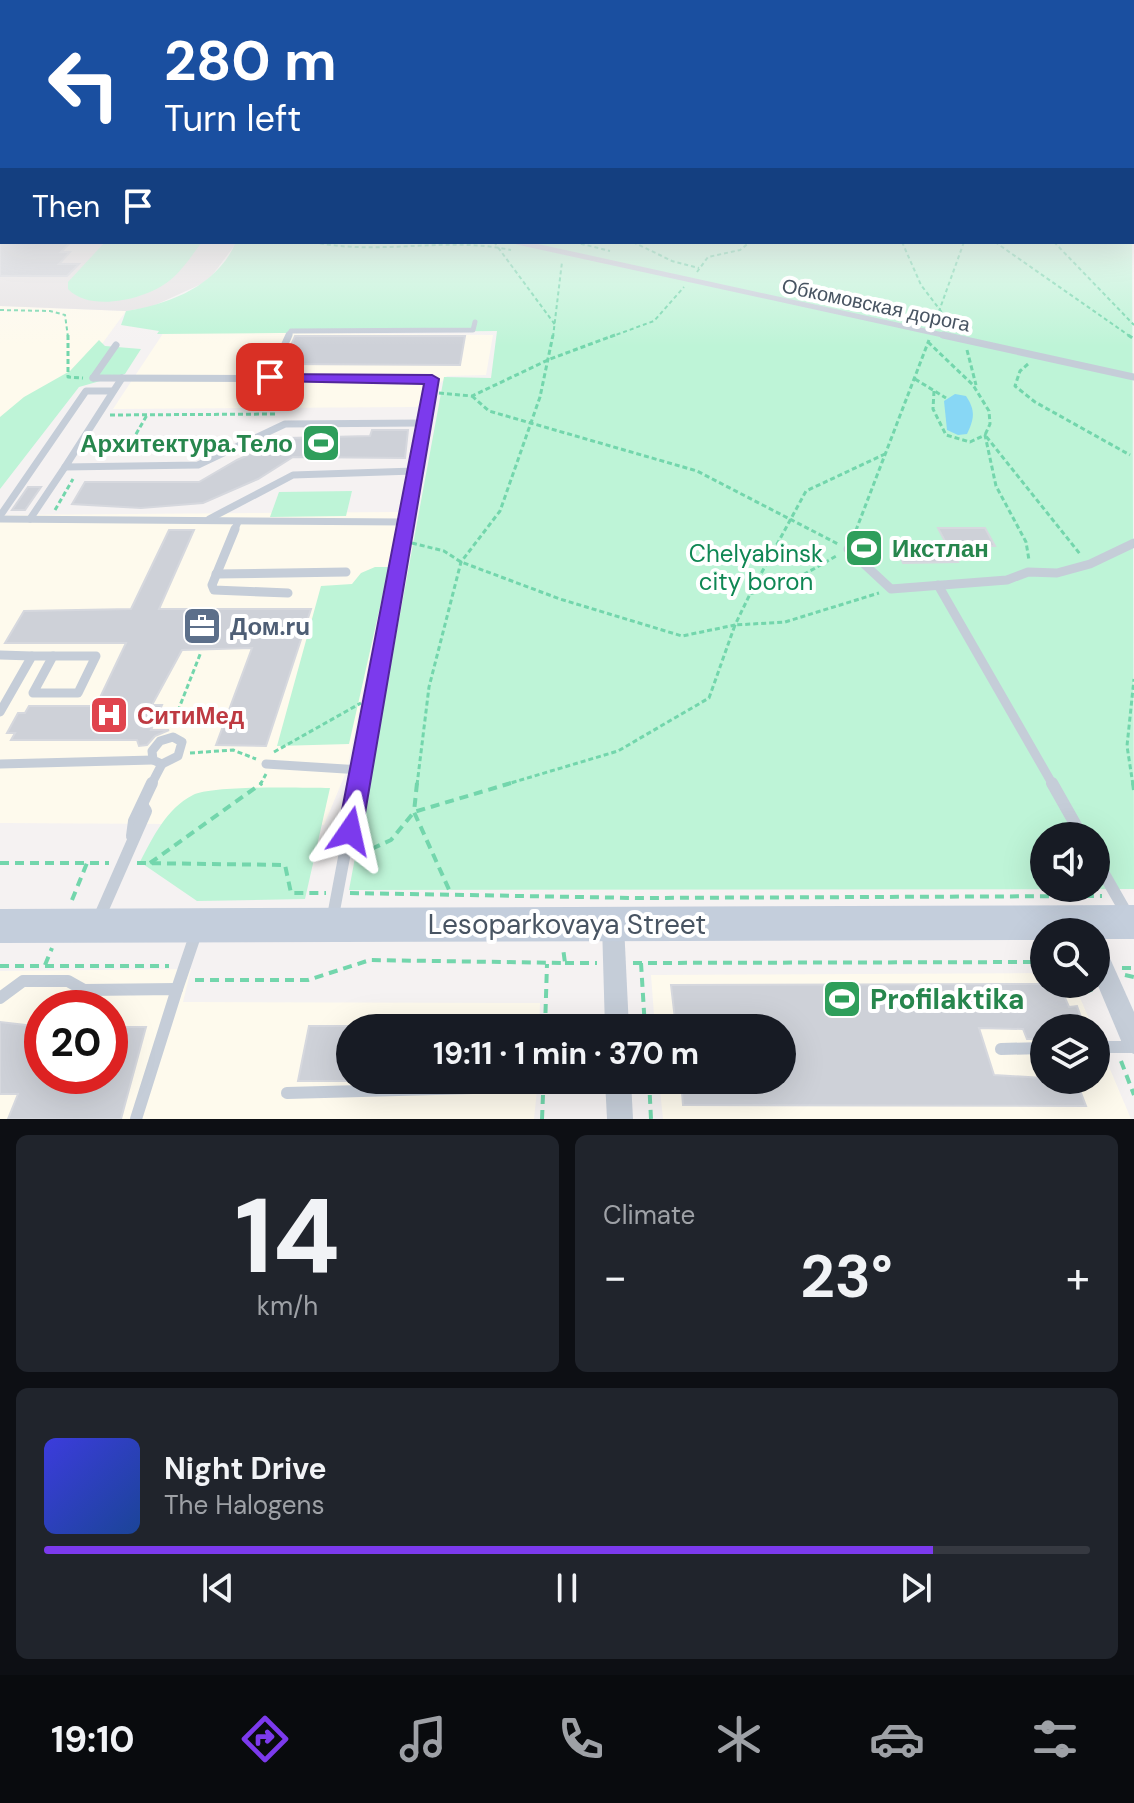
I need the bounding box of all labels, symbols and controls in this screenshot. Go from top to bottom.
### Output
text: 280 m [164,24,337,97]
icon: left [32,32,136,136]
text: Turn left [164,95,301,142]
icon: arrive [116,184,160,228]
text: Then [32,187,100,226]
street label: Обкомовская дорога [779,272,973,338]
pin [236,343,304,411]
icon: arrive [248,355,292,399]
sports icon: Архитектура.Тело [300,422,342,464]
place label: Архитектура.Тело [80,428,293,459]
sports icon: Икстлан [843,527,885,569]
place label: Икстлан [892,533,989,564]
park label: Chelyabinsk city boron [689,538,823,597]
office icon: Дом.ru [181,605,223,647]
place label: Дом.ru [230,611,310,642]
hospital icon: СитиМед [88,694,130,736]
place label: СитиМед [137,700,244,731]
position arrow [308,789,392,873]
map controls [1030,822,1110,1094]
button: sound [1030,822,1110,902]
street label: Lesoparkovaya Street [428,906,706,943]
button: search [1030,918,1110,998]
sports icon: Profilaktika [821,978,863,1020]
place label: Profilaktika [870,981,1025,1018]
speed limit sign: 20 [24,990,128,1094]
button: layers [1030,1014,1110,1094]
text: 19:11 · 1 min · 370 m [433,1034,699,1073]
text: 14 [235,1169,340,1304]
text: Climate [603,1198,695,1232]
text: 23° [800,1237,893,1316]
text: − [603,1248,627,1306]
text: + [1066,1248,1090,1306]
text: km/h [257,1289,318,1323]
text: Night Drive [164,1449,327,1488]
text: The Halogens [164,1488,324,1522]
icon: previous [196,1566,240,1610]
icon: pause [545,1566,589,1610]
icon: next [894,1566,938,1610]
icon: directions [237,1711,293,1767]
icon: music [395,1711,451,1767]
icon: phone [553,1711,609,1767]
icon: climate [711,1711,767,1767]
icon: car [869,1711,925,1767]
icon: filters [1027,1711,1083,1767]
text: 19:10 [51,1716,135,1763]

